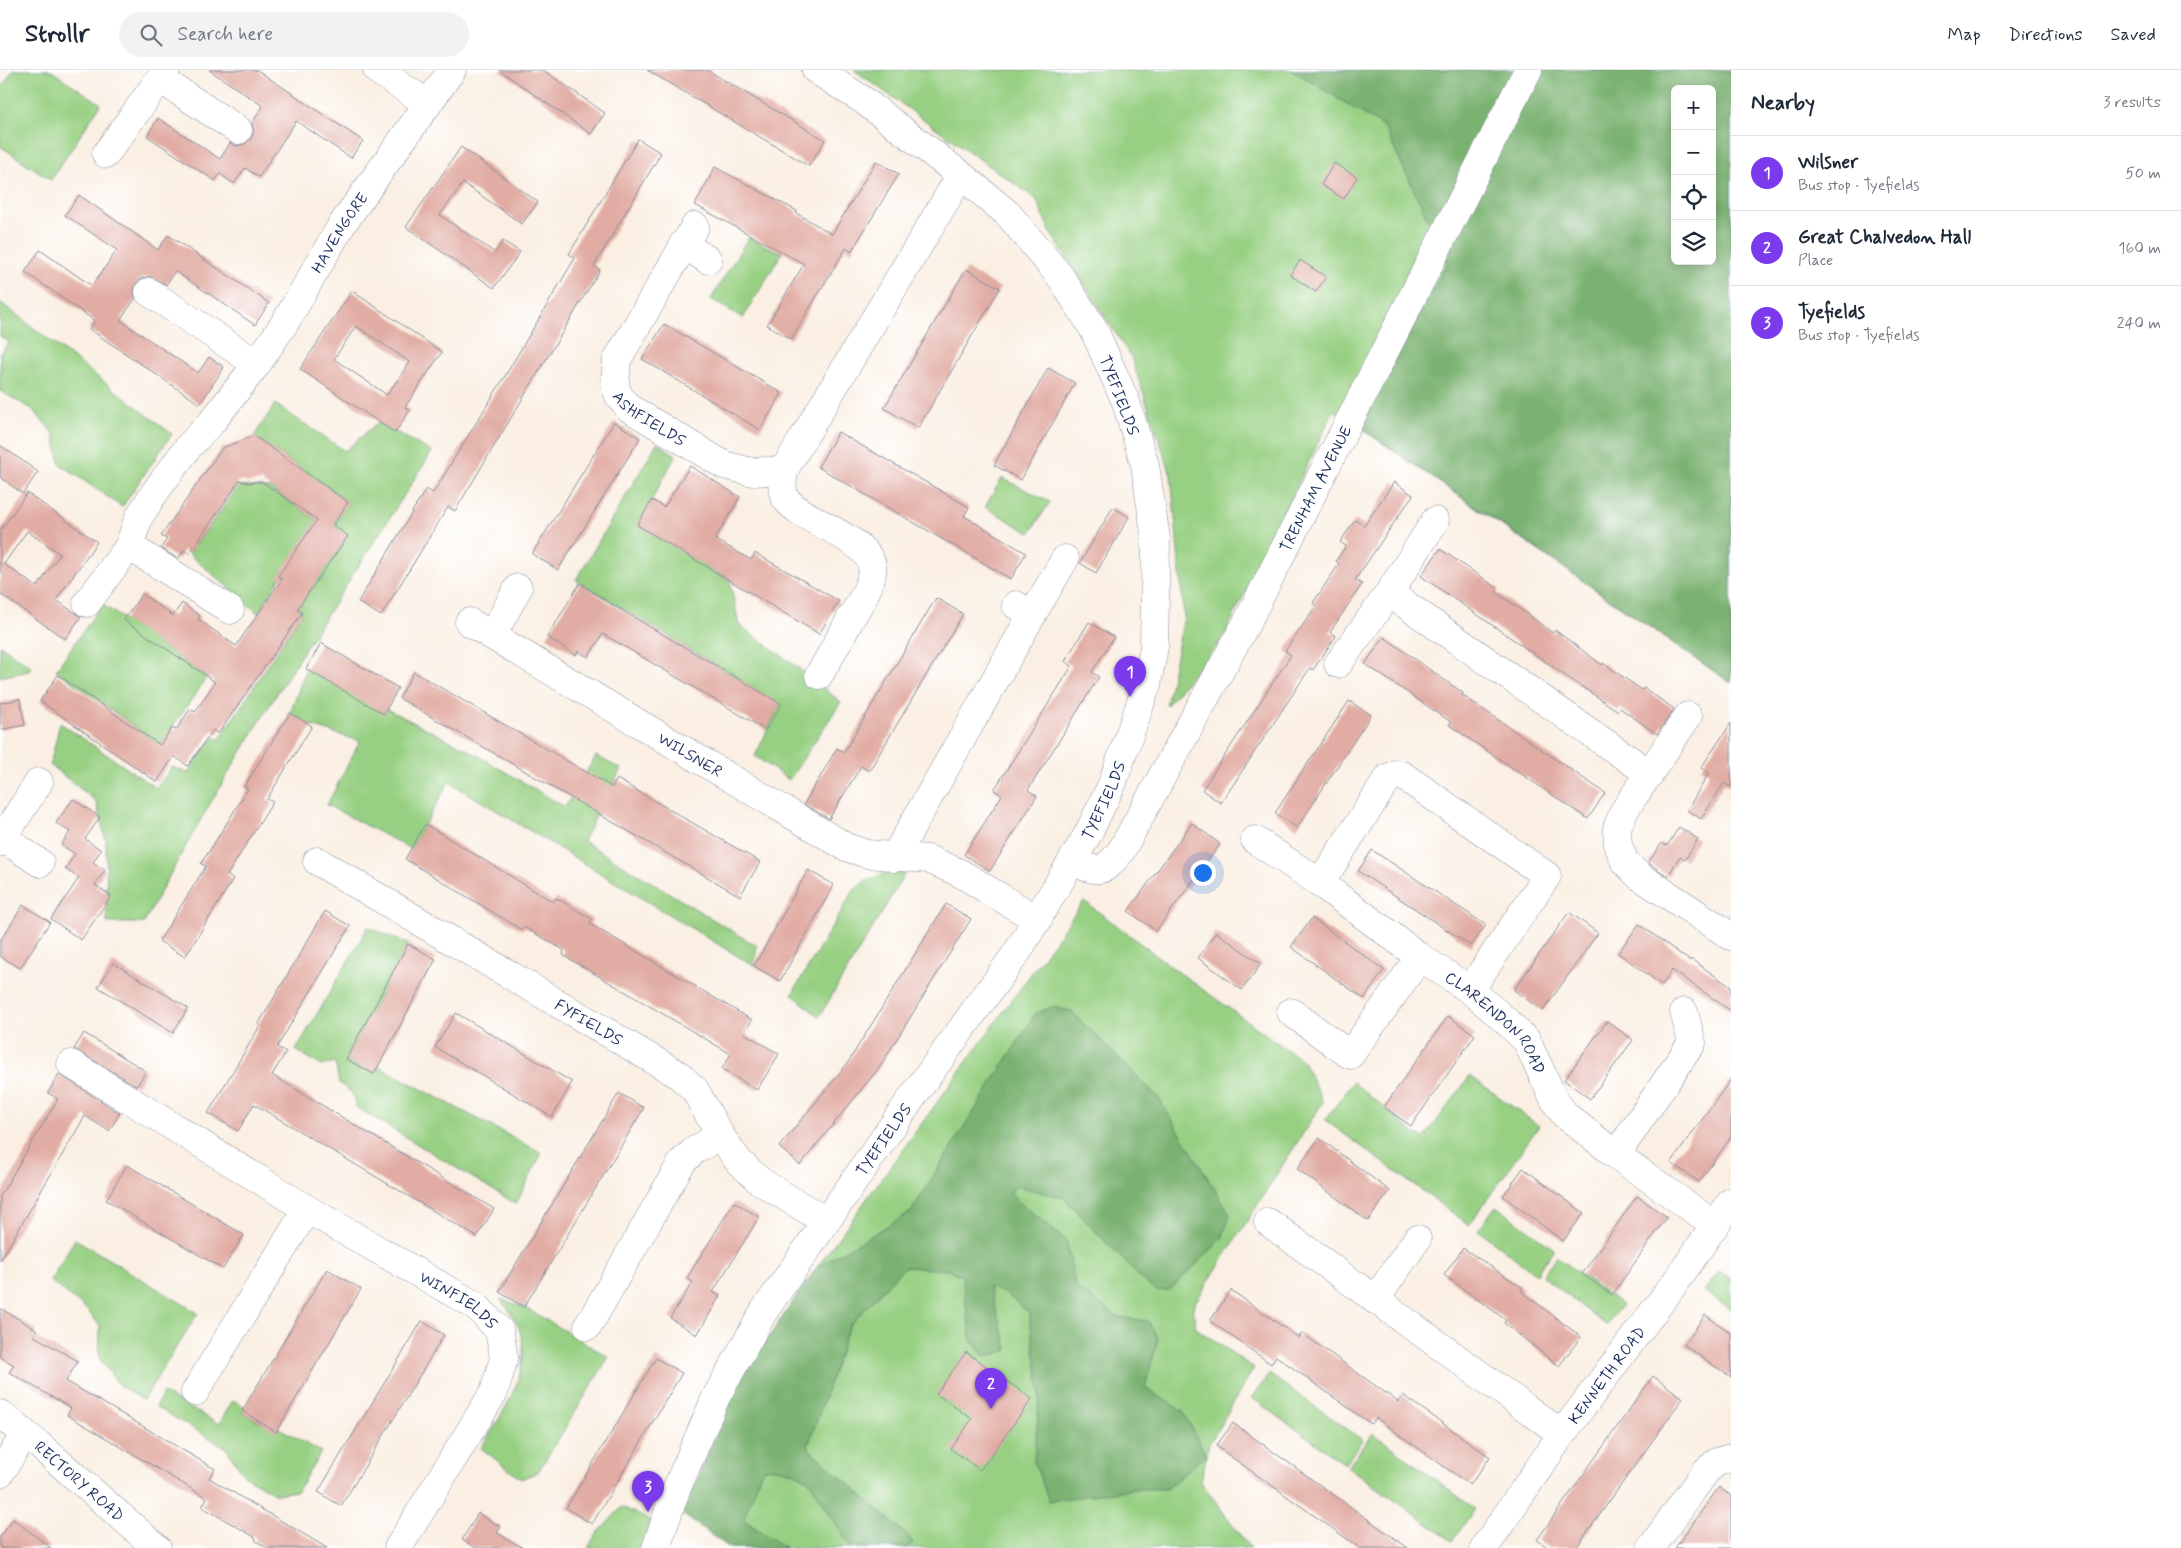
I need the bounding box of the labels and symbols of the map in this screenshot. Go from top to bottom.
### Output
street label: HAVENGORE [307,189,373,277]
street label: TYEFIELDS [1094,353,1143,439]
street label: ASHFIELDS [607,387,689,452]
street label: TRENHAM AVENUE [1275,422,1357,556]
pin: 1 [1114,656,1146,697]
street label: WILSNER [654,728,726,783]
street label: TYEFIELDS [1078,759,1131,844]
your location [1190,860,1216,886]
street label: CLARENDON ROAD [1440,967,1550,1078]
street label: FYFIELDS [551,995,626,1051]
street label: TYEFIELDS [852,1100,917,1181]
street label: WINFIELDS [415,1267,501,1334]
street label: KENNETH ROAD [1564,1322,1651,1429]
pin: 2 [975,1368,1007,1409]
street label: RECTORY ROAD [29,1437,128,1527]
pin: 3 [632,1471,664,1512]

